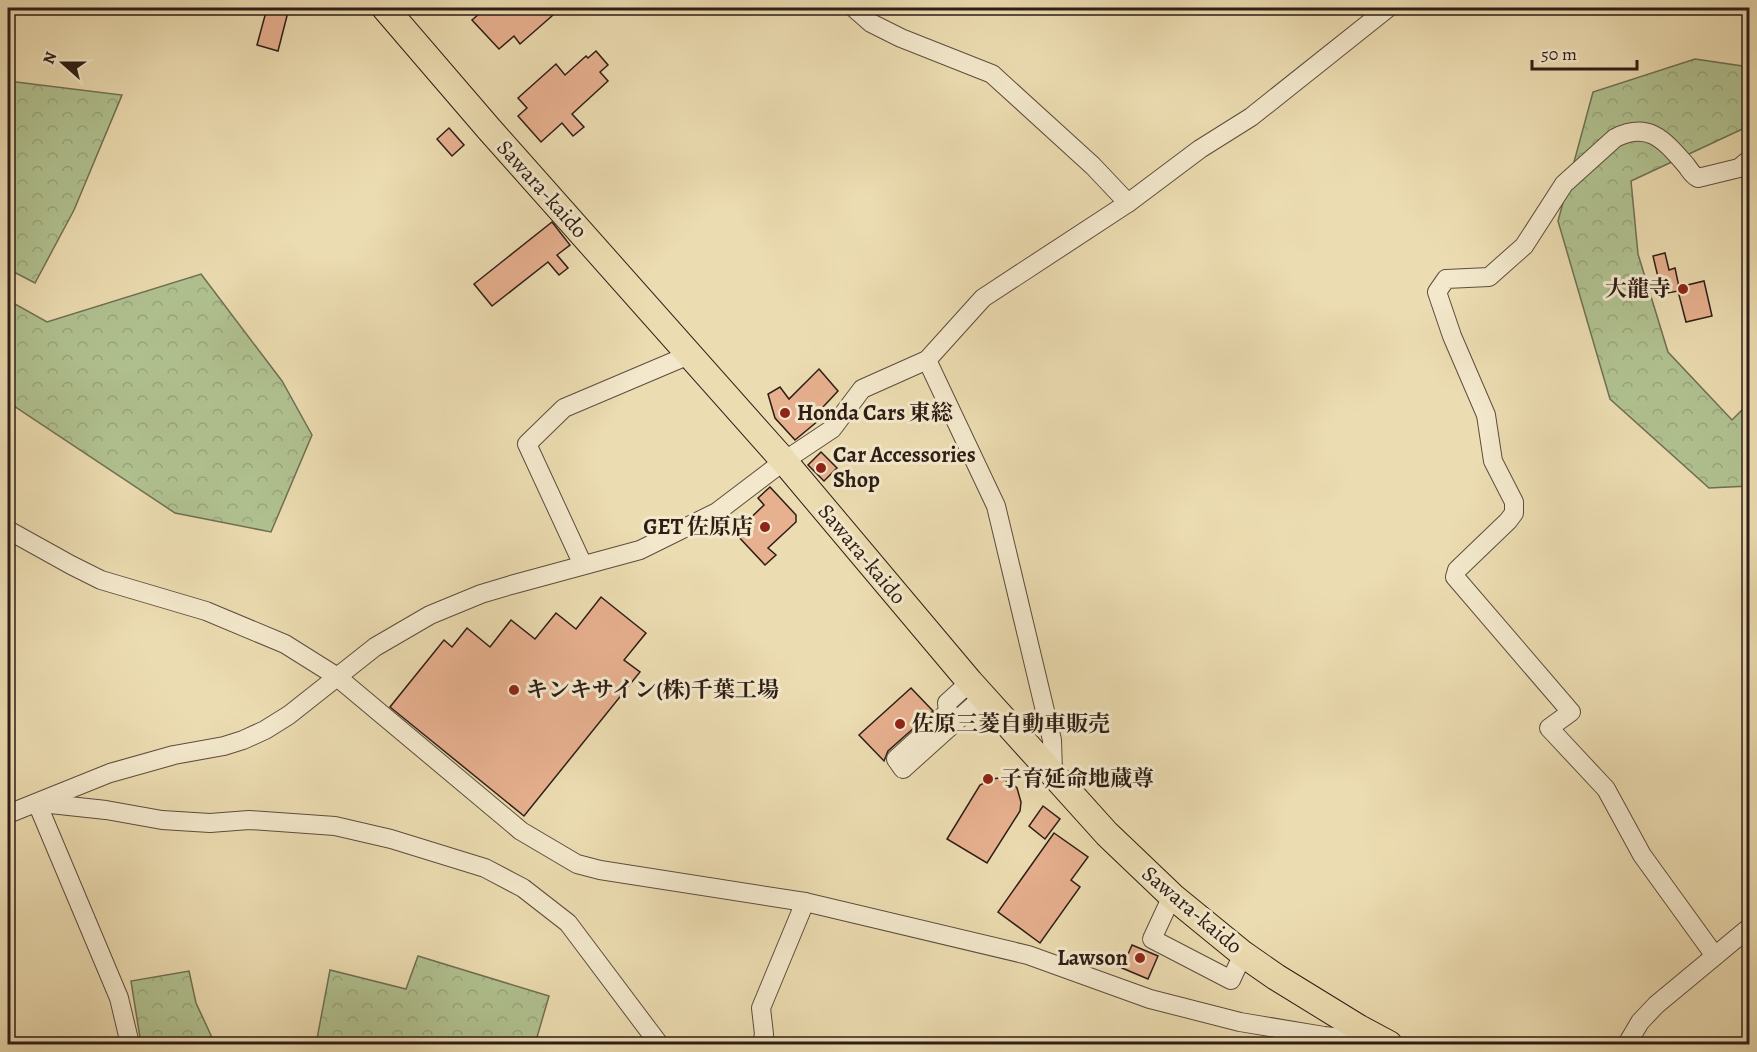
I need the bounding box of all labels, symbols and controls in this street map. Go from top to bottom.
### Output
north arrow [33,33,93,93]
scale bar [1532,33,1637,71]
text: 50 m [1541,42,1577,66]
text: N [38,48,62,67]
street label: Sawara-kaido [490,133,594,245]
place label: 大龍寺 [1605,274,1671,304]
marker: 大龍寺 [1676,282,1690,296]
place label: Honda Cars 東総 [797,398,953,428]
marker: Honda Cars 東総 [778,406,792,420]
place label: Car Accessories Shop [833,440,976,495]
marker: Car Accessories Shop [814,461,828,475]
street label: Sawara-kaido [811,497,913,611]
place label: GET 佐原店 [643,512,753,542]
marker: GET 佐原店 [758,520,772,534]
place label: キンキサイン(株)千葉工場 [526,675,779,705]
marker: キンキサイン(株)千葉工場 [507,683,521,697]
place label: 佐原三菱自動車販売 [912,709,1110,739]
marker: 佐原三菱自動車販売 [893,717,907,731]
place label: 子育延命地蔵尊 [1000,764,1154,794]
marker: 子育延命地蔵尊 [981,772,995,786]
street label: Sawara-kaido [1135,859,1249,961]
place label: Lawson [1057,943,1128,973]
marker: Lawson [1133,951,1147,965]

